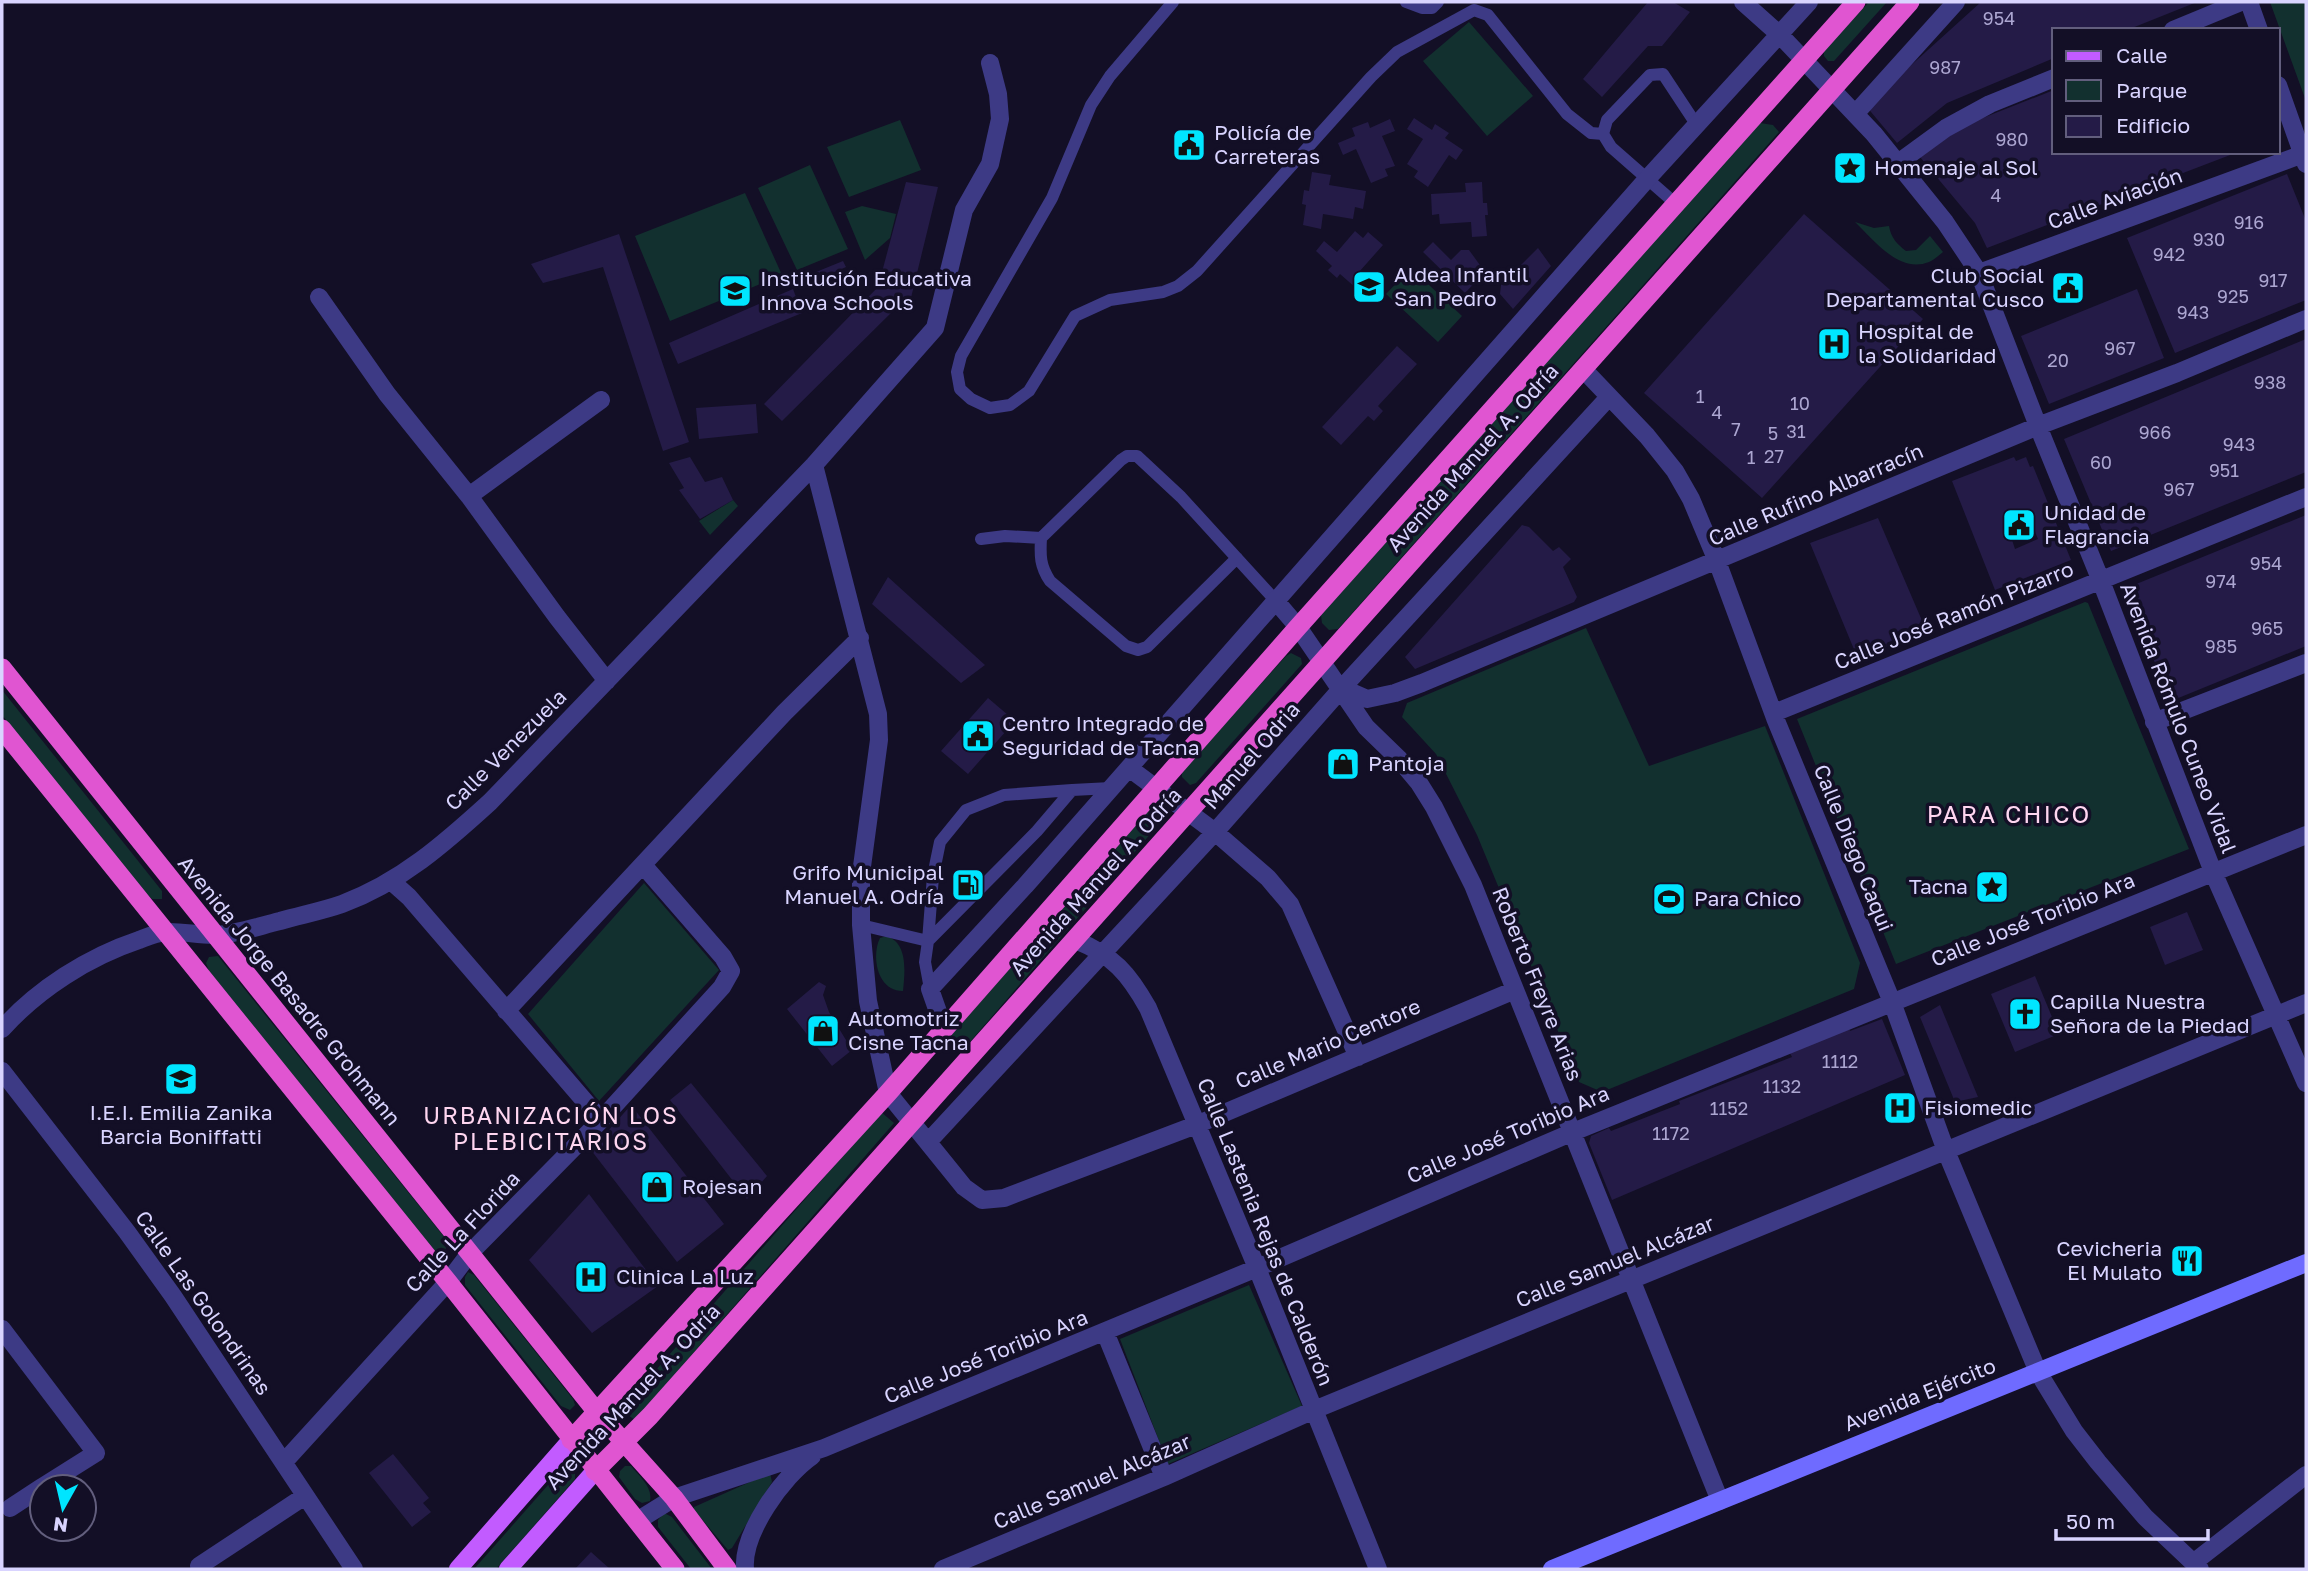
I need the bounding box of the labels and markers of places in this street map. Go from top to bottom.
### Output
place label: Policía de Carreteras [1214,119,1320,169]
public building icon: Policía de Carreteras [1170,126,1208,164]
place icon: Homenaje al Sol [1831,149,1869,187]
place label: Homenaje al Sol [1874,154,2038,180]
place label: Aldea Infantil San Pedro [1394,261,1528,311]
place label: Club Social Departamental Cusco [1826,262,2044,312]
place label: Institución Educativa Innova Schools [760,265,972,315]
school or university icon: Aldea Infantil San Pedro [1350,268,1388,306]
public building icon: Club Social Departamental Cusco [2049,269,2087,307]
school or university icon: Institución Educativa Innova Schools [716,272,754,310]
place label: Hospital de la Solidaridad [1858,318,1997,368]
hospital icon: Hospital de la Solidaridad [1815,325,1853,363]
place label: Unidad de Flagrancia [2044,499,2150,549]
public building icon: Unidad de Flagrancia [2000,506,2038,544]
place label: Centro Integrado de Seguridad de Tacna [1002,710,1204,760]
public building icon: Centro Integrado de Seguridad de Tacna [959,717,997,755]
shop icon: Pantoja [1324,745,1362,783]
place label: Pantoja [1368,750,1445,776]
place label: Grifo Municipal Manuel A. Odría [784,859,944,909]
fuel station icon: Grifo Municipal Manuel A. Odría [949,866,987,904]
place icon: Tacna [1973,868,2011,906]
place label: Tacna [1909,873,1968,899]
sports icon: Para Chico [1650,880,1688,918]
place label: Para Chico [1694,885,1801,911]
place label: Capilla Nuestra Señora de la Piedad [2050,988,2250,1038]
church icon: Capilla Nuestra Señora de la Piedad [2006,995,2044,1033]
place label: Automotriz Cisne Tacna [848,1005,969,1055]
shop icon: Automotriz Cisne Tacna [804,1012,842,1050]
school or university icon: I.E.I. Emilia Zanika Barcia Boniffatti [162,1060,200,1098]
hospital icon: Fisiomedic [1881,1089,1919,1127]
place label: Fisiomedic [1924,1094,2032,1120]
place label: I.E.I. Emilia Zanika Barcia Boniffatti [89,1099,273,1149]
shop icon: Rojesan [638,1168,676,1206]
place label: Rojesan [682,1173,762,1199]
place label: Cevicheria El Mulato [2056,1235,2162,1285]
restaurant icon: Cevicheria El Mulato [2168,1242,2206,1280]
hospital icon: Clinica La Luz [572,1258,610,1296]
place label: Clinica La Luz [616,1263,754,1289]

